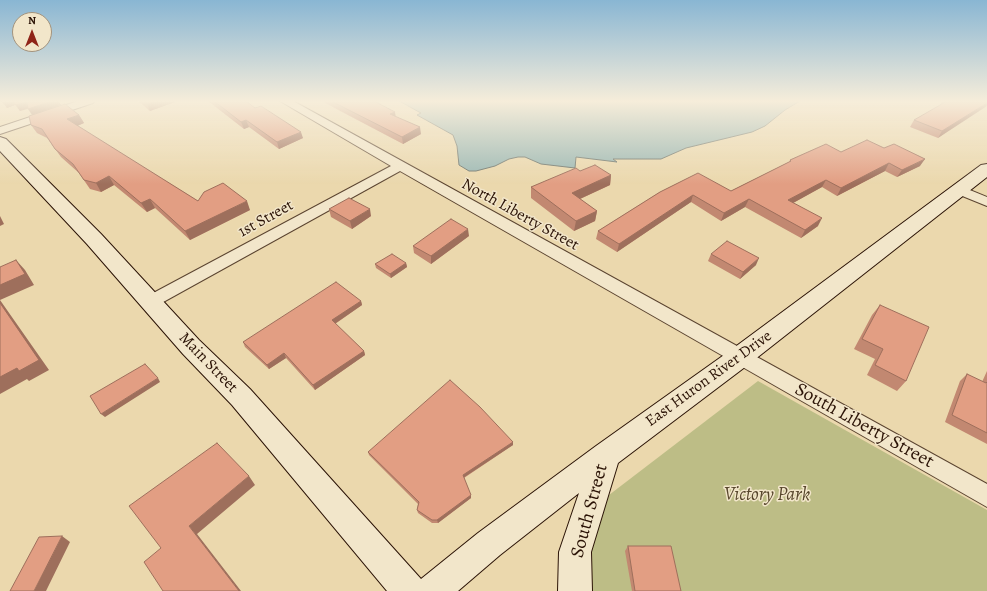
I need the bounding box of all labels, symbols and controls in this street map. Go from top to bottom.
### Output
north arrow [12,12,52,52]
text: N [28,13,36,28]
street label: North Liberty Street [458,175,582,255]
street label: 1st Street [235,196,297,242]
street label: East Huron River Drive [642,327,776,431]
street label: Main Street [174,329,242,397]
street label: South Liberty Street [791,378,937,474]
street label: South Street [567,462,613,560]
park label: Victory Park [724,484,810,506]

